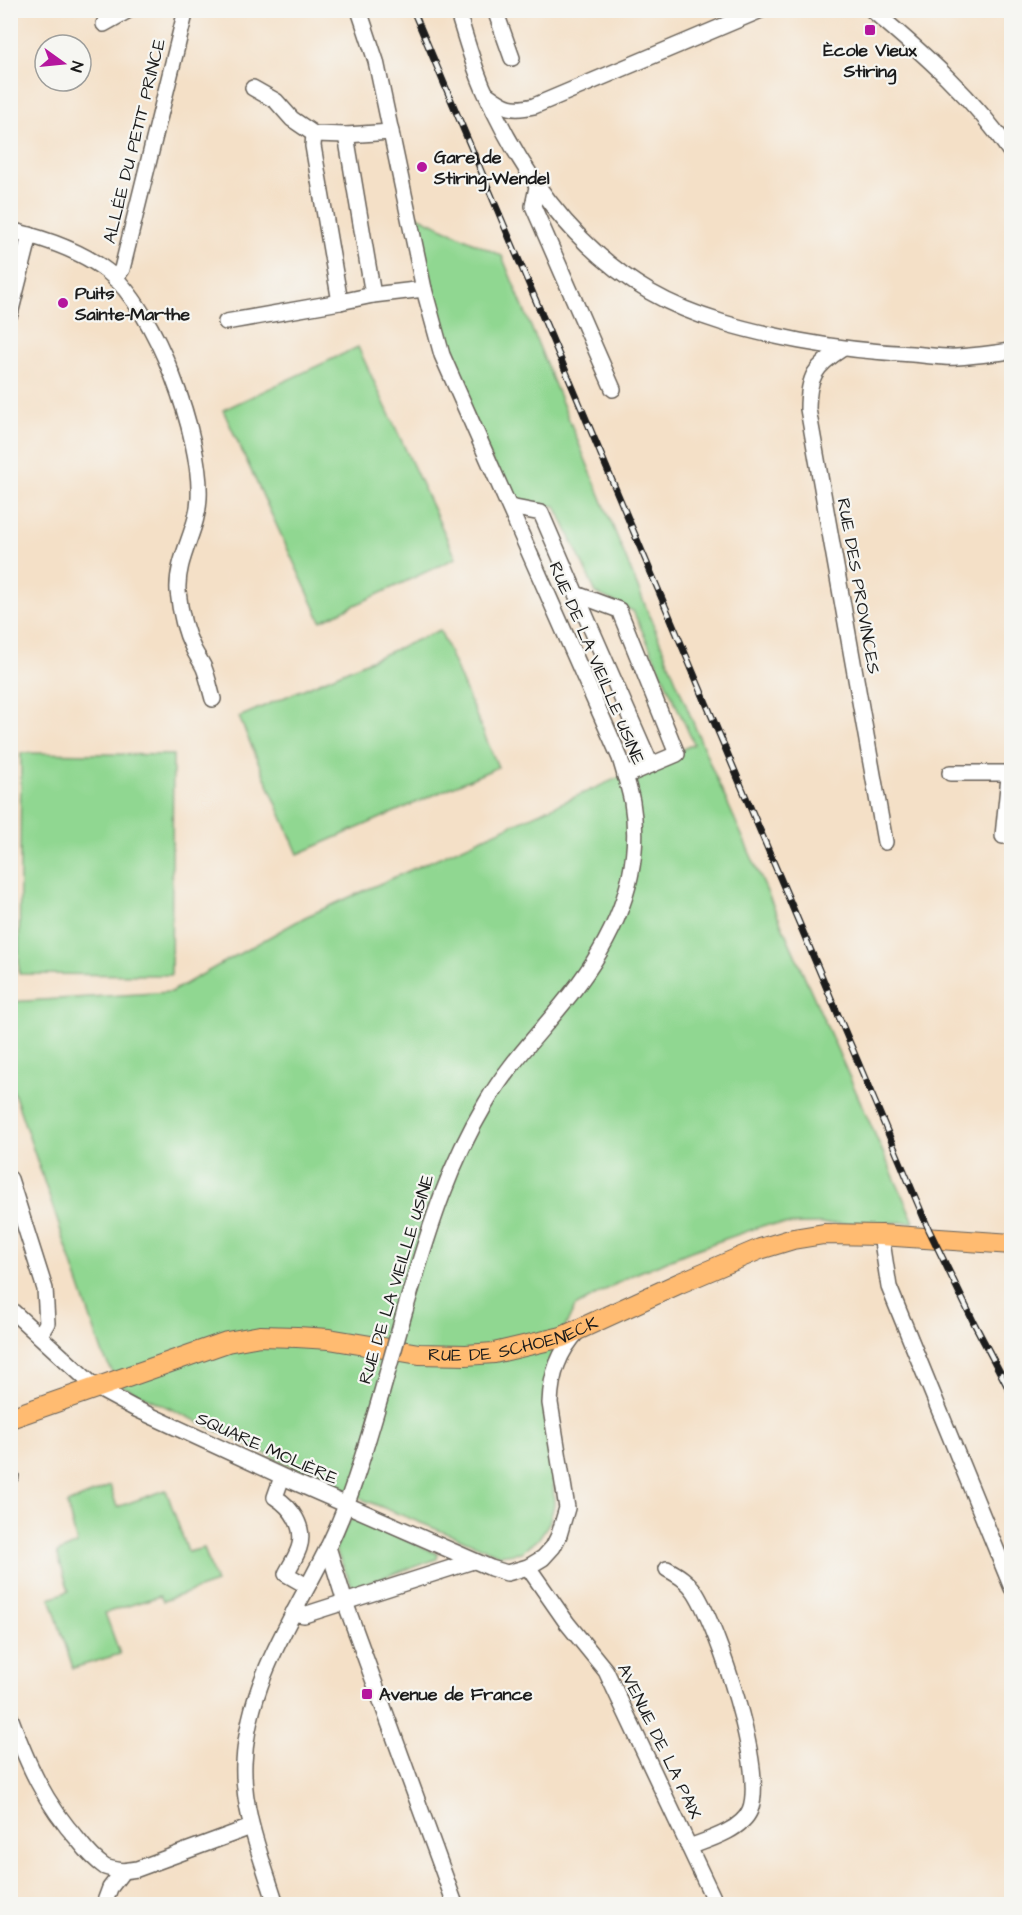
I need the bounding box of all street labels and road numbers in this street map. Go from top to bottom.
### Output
street label: ALLÉE DU PETIT PRINCE [97,36,172,246]
street label: RUE DES PROVINCES [831,496,886,676]
street label: RUE DE LA VIEILLE USINE [542,558,651,769]
street label: RUE DE LA VIEILLE USINE [353,1171,440,1387]
street label: RUE DE SCHOENECK [428,1310,602,1368]
street label: SQUARE MOLIÈRE [192,1406,342,1491]
street label: AVENUE DE LA PAIX [611,1659,708,1823]

